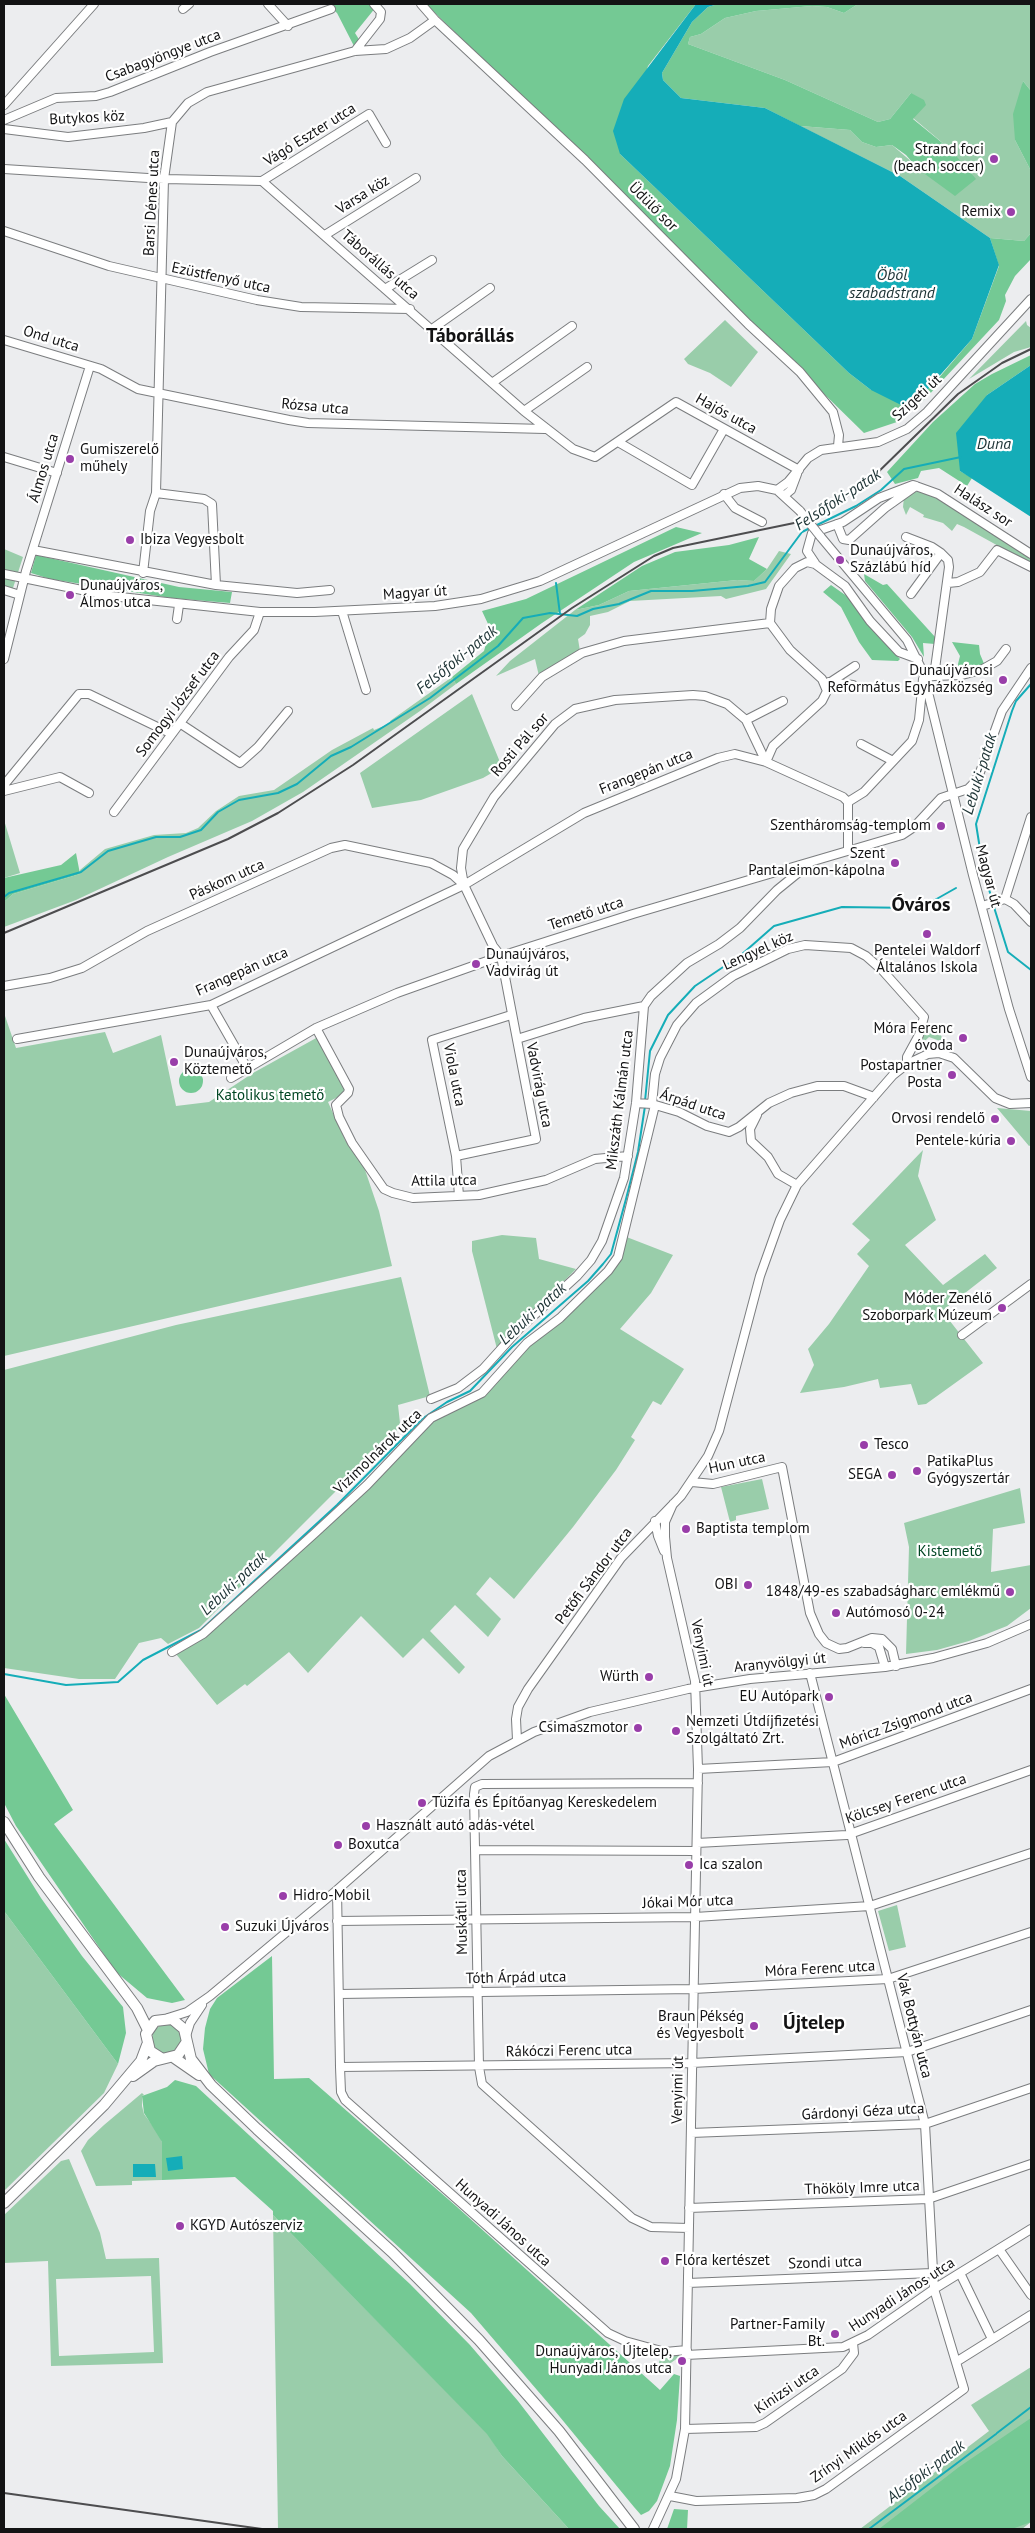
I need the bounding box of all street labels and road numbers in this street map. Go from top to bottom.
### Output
street label: Csabagyöngye utca [103,26,223,86]
street label: Vágó Eszter utca [261,99,359,171]
street label: Butykos köz [49,107,125,129]
street label: Barsi Dénes utca [140,149,164,257]
street label: Varsa köz [333,172,393,218]
street label: Üdülő sor [625,179,681,235]
street label: Táborállás utca [337,226,423,304]
street label: Ezüstfenyő utca [170,259,272,297]
street label: Ond utca [21,322,81,356]
street label: Szigeti út [889,371,945,425]
street label: Hajós utca [692,390,760,438]
street label: Rózsa utca [281,395,349,419]
street label: Álmos utca [25,431,63,505]
street label: Halász sor [950,481,1016,531]
street label: Magyar út [382,582,448,604]
street label: Somogyi József utca [132,647,224,761]
street label: Rosti Pál sor [487,709,553,781]
street label: Frangepán utca [597,745,695,799]
street label: Magyar út [971,843,1005,909]
street label: Páskom utca [187,855,267,905]
street label: Temető utca [546,893,626,935]
street label: Lengyel köz [720,928,796,974]
street label: Frangepán utca [193,944,291,1000]
street label: Mikszáth Kálmán utca [602,1029,638,1171]
street label: Vadvirág utca [522,1041,556,1129]
street label: Viola utca [439,1042,469,1108]
street label: Árpád utca [658,1085,728,1125]
street label: Attila utca [411,1171,477,1191]
street label: Vizimolnárok utca [330,1406,426,1498]
street label: Hun utca [707,1448,767,1478]
street label: Petőfi Sándor utca [552,1524,636,1628]
street label: Venyimi út [687,1618,717,1688]
street label: Aranyvölgyi út [733,1649,827,1677]
street label: Móricz Zsigmond utca [837,1689,975,1753]
street label: Kölcsey Ferenc utca [843,1770,969,1828]
street label: Muskátli utca [452,1869,472,1955]
street label: Jókai Mór utca [642,1891,734,1913]
street label: Móra Ferenc utca [764,1957,876,1981]
street label: Tóth Árpád utca [465,1968,567,1988]
street label: Vak Bottyán utca [892,1972,936,2080]
street label: Rákóczi Ferenc utca [505,2041,633,2061]
street label: Venyimi út [668,2056,688,2124]
street label: Gárdonyi Géza utca [801,2100,925,2124]
street label: Hunyadi János utca [451,2175,555,2271]
street label: Thököly Imre utca [804,2177,920,2199]
street label: Szondi utca [788,2253,862,2273]
street label: Hunyadi János utca [846,2254,958,2336]
street label: Kinizsi utca [751,2362,823,2418]
street label: Zrínyi Miklós utca [807,2407,911,2487]

